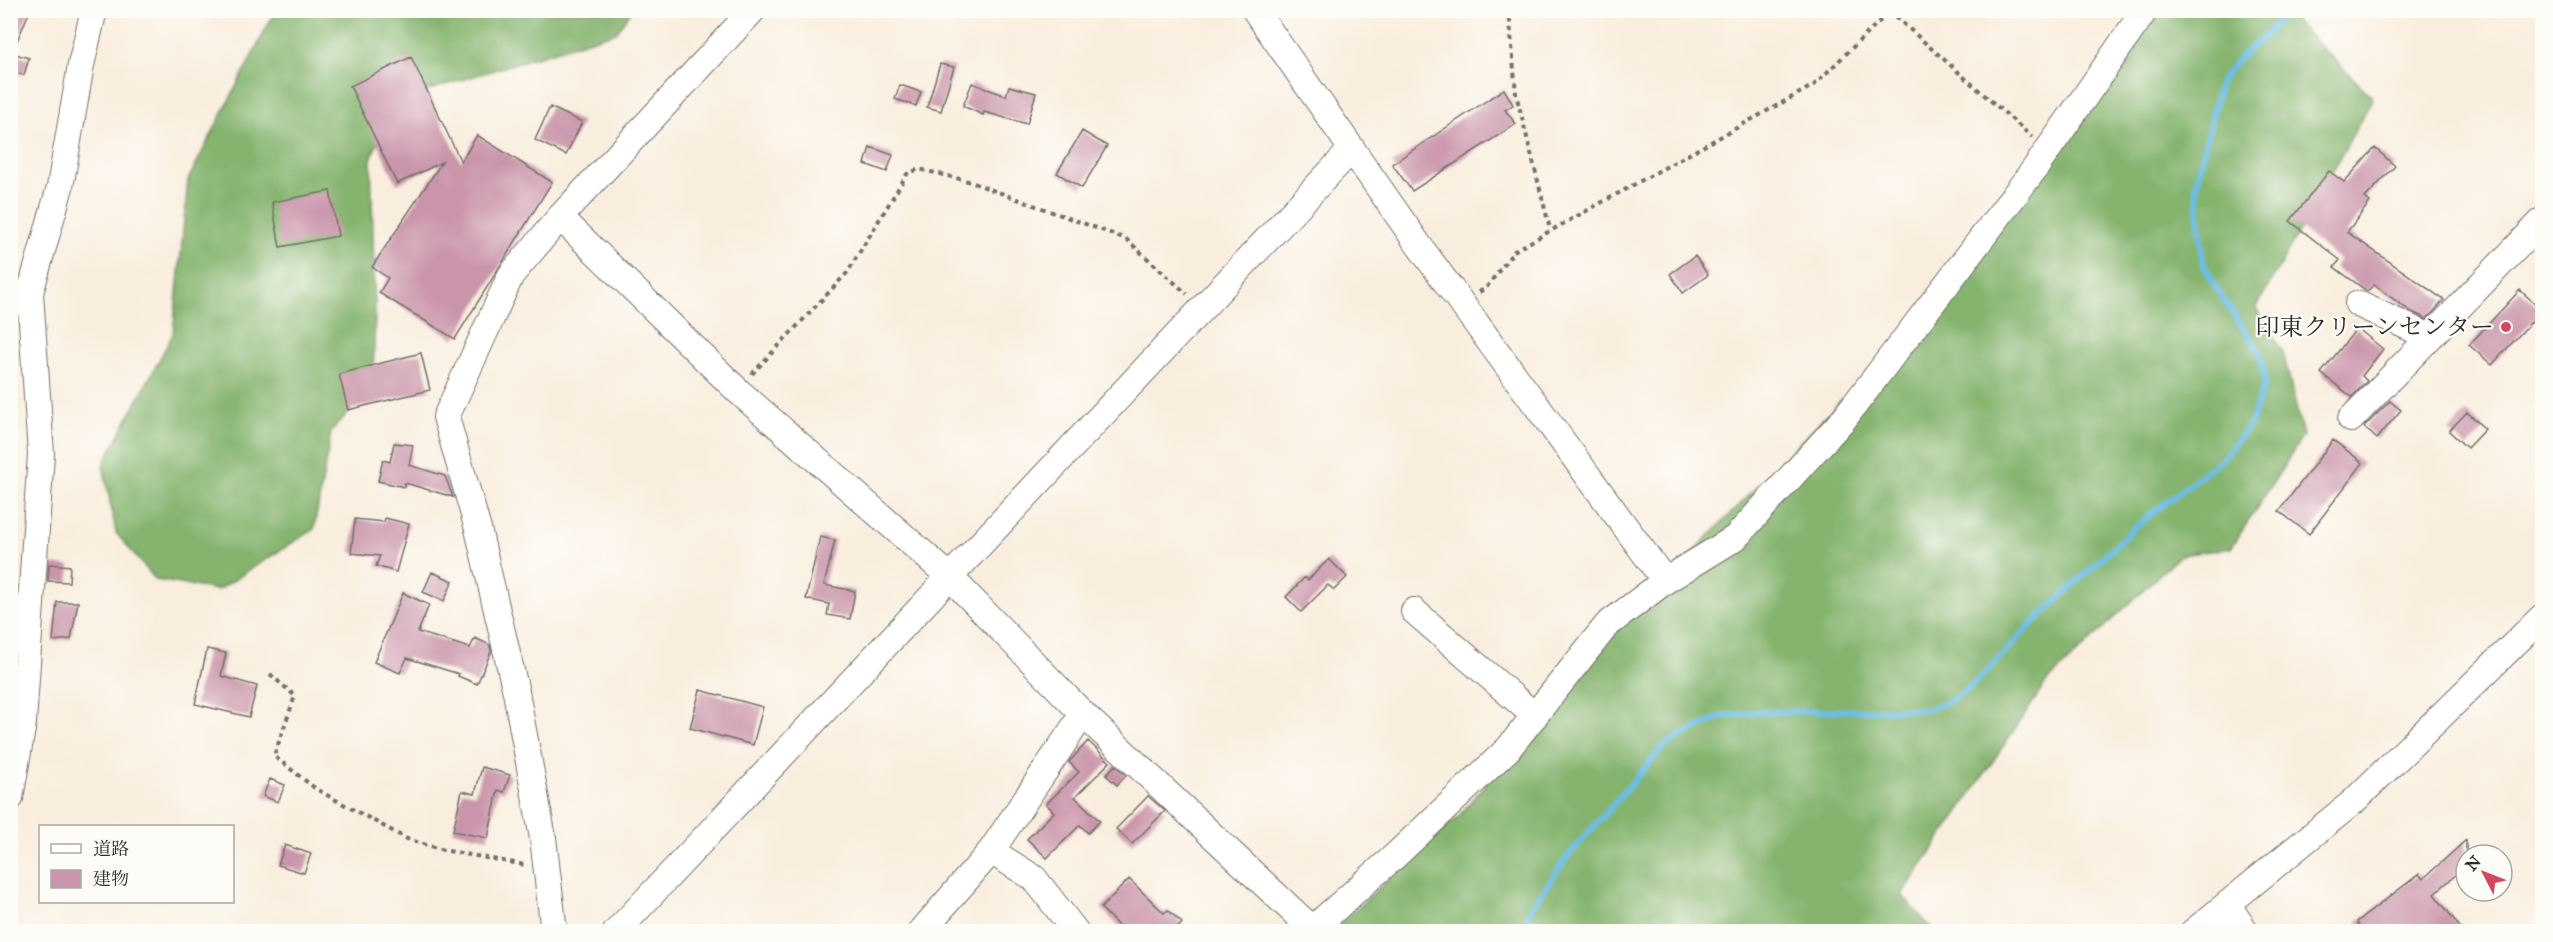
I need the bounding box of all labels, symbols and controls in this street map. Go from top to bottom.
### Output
place label: 印東クリーンセンター [2255,312,2494,342]
marker: 印東クリーンセンター [2499,320,2513,334]
legend [39,825,234,903]
text: 道路 [93,838,129,860]
north arrow [2454,843,2514,903]
text: N [2462,852,2485,875]
text: 建物 [93,868,129,890]

